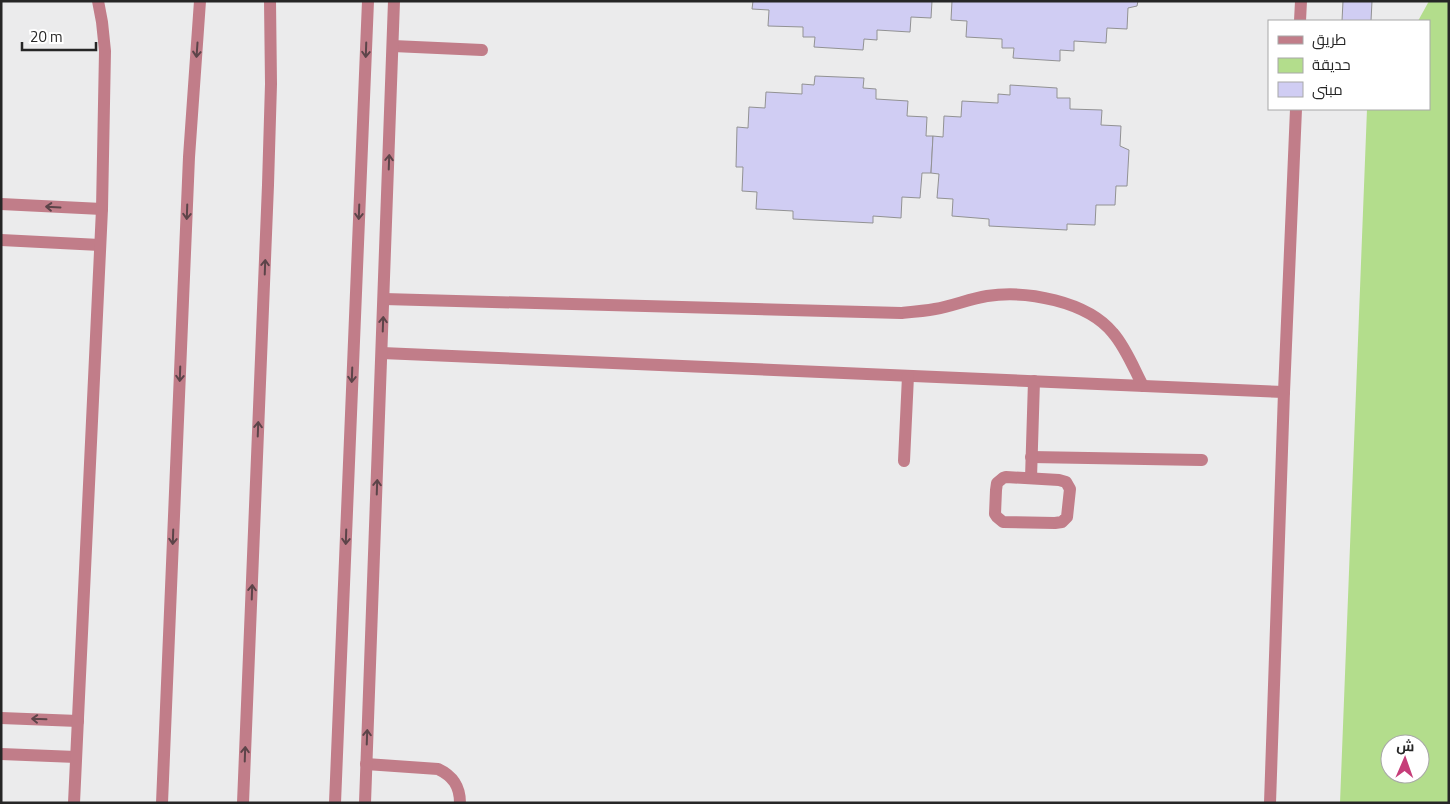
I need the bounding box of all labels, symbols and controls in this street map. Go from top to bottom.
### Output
scale bar [22,20,96,52]
legend [1268,20,1430,110]
text: 20 m [30,25,63,48]
text: طريق [1312,28,1346,51]
one-way arrow [192,42,202,58]
one-way arrow [361,42,371,58]
text: حديقة [1312,53,1351,76]
text: مبنى [1312,78,1343,101]
one-way arrow [384,154,394,170]
one-way arrow [45,202,61,211]
one-way arrow [182,204,191,220]
one-way arrow [355,204,364,220]
one-way arrow [260,259,270,276]
one-way arrow [378,317,388,333]
one-way arrow [175,366,185,382]
one-way arrow [348,366,357,382]
one-way arrow [254,422,263,438]
one-way arrow [372,479,381,495]
one-way arrow [168,528,178,544]
one-way arrow [341,529,350,545]
one-way arrow [247,584,256,600]
one-way arrow [32,715,48,724]
one-way arrow [363,729,372,745]
north arrow [1380,734,1430,784]
text: ش [1396,735,1415,756]
one-way arrow [240,746,250,762]

